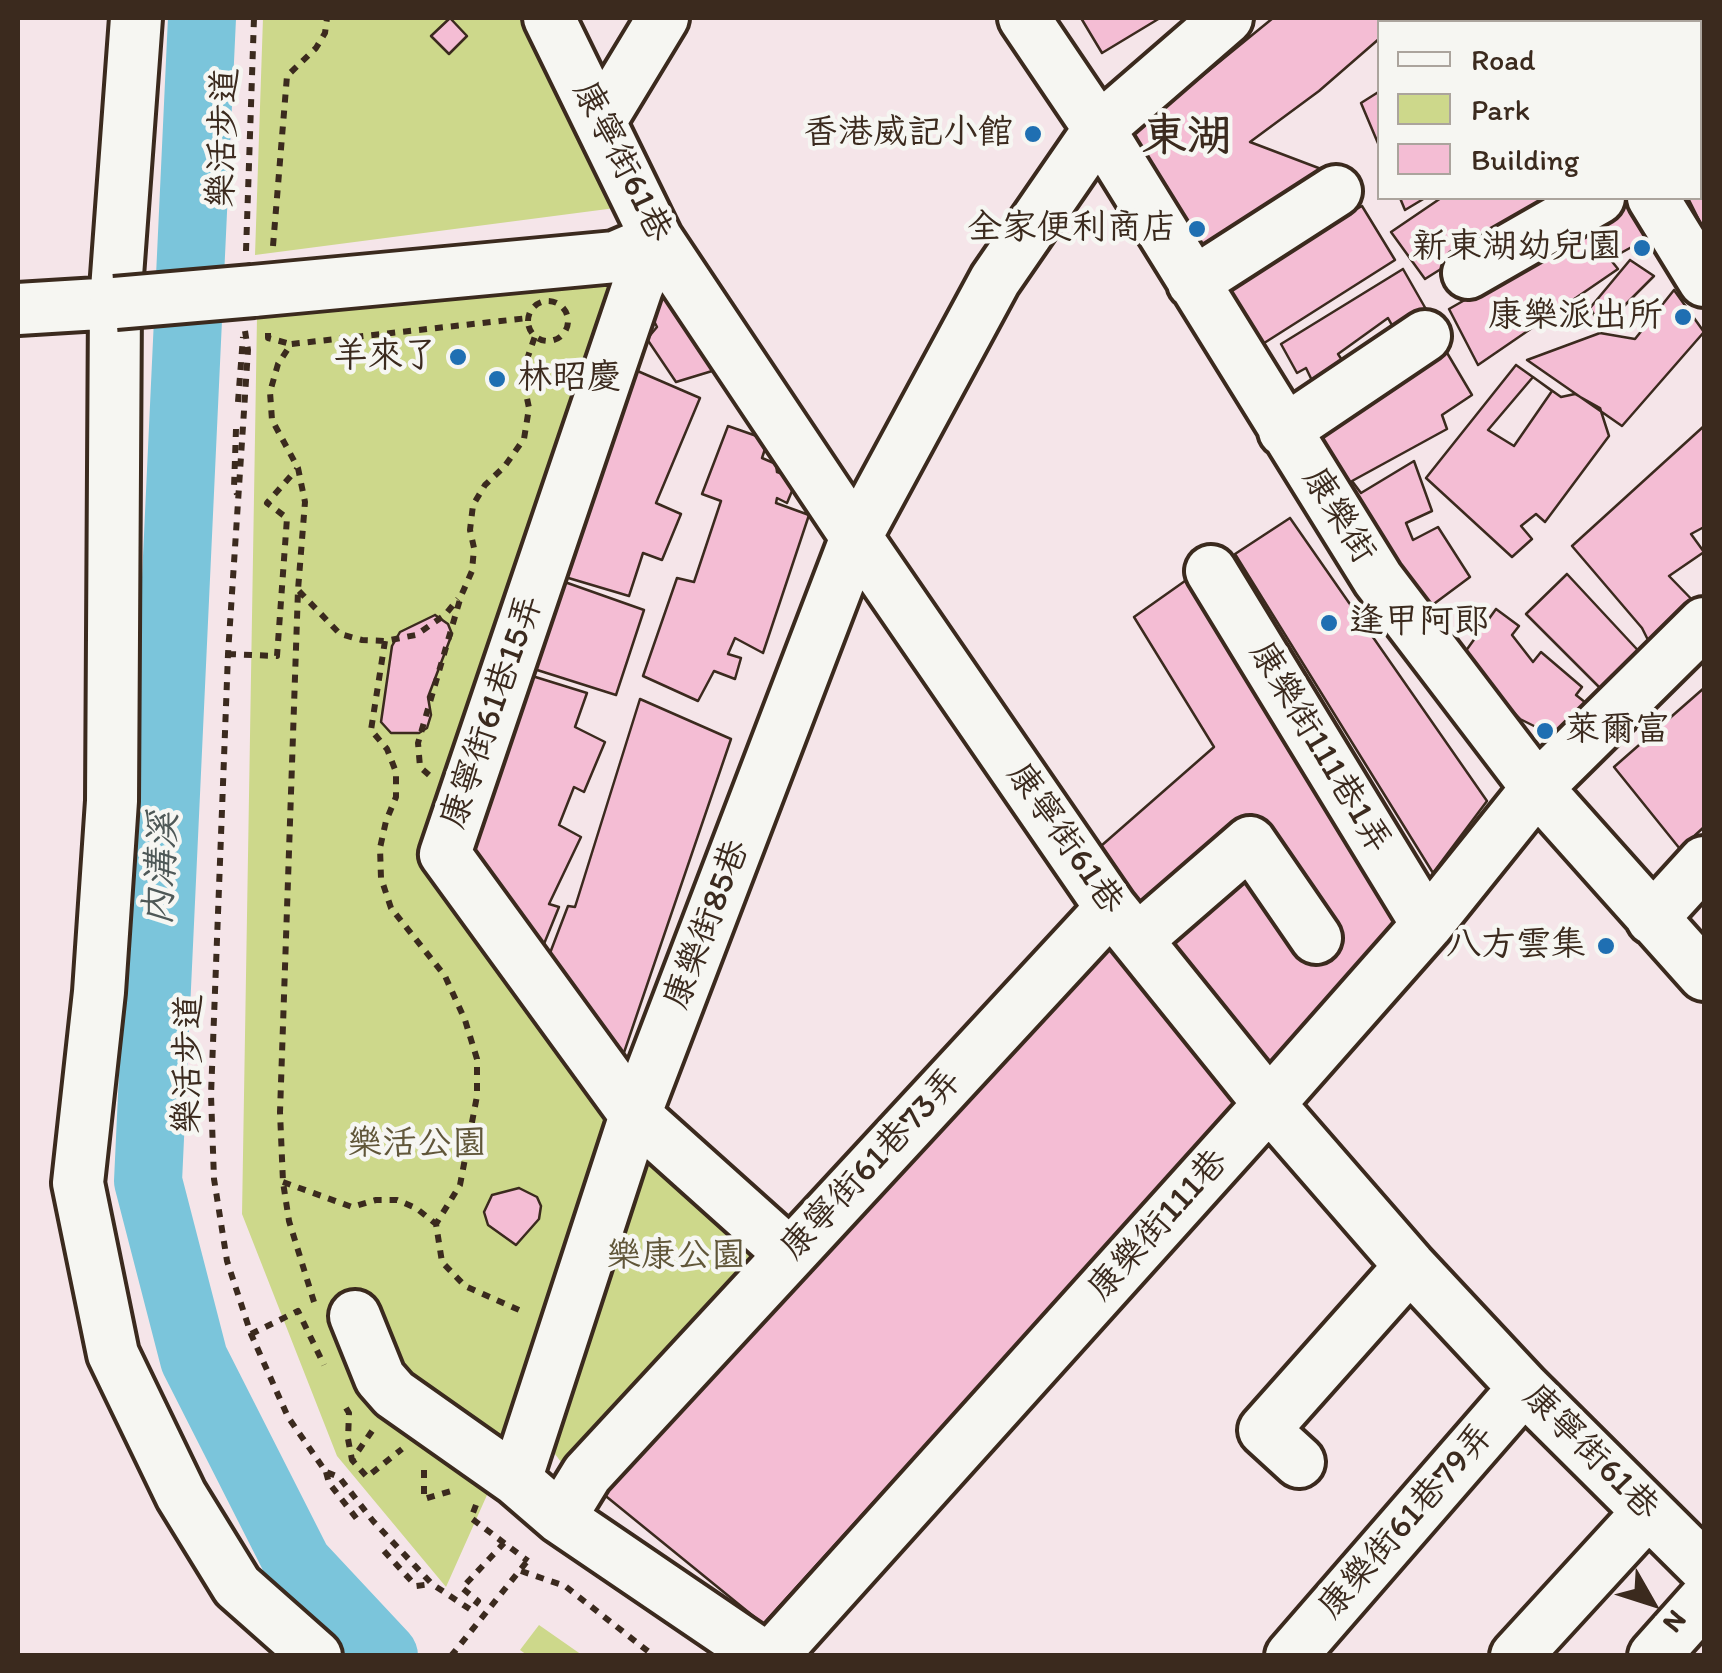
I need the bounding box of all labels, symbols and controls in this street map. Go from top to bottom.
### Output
legend [1377,20,1702,200]
text: Road [1471,41,1536,78]
street label: 樂活步道 [202,67,248,209]
street label: 康寧街61巷 [563,75,679,249]
text: Park [1471,91,1530,128]
district label: 東湖 [1142,112,1232,166]
place label: 香港威記小館 [803,113,1013,155]
marker: 香港威記小館 [1022,123,1044,145]
text: Building [1471,141,1579,178]
place label: 全家便利商店 [967,208,1177,250]
marker: 全家便利商店 [1186,218,1208,240]
place label: 新東湖幼兒園 [1412,227,1622,269]
marker: 新東湖幼兒園 [1631,237,1653,259]
place label: 康樂派出所 [1488,296,1663,338]
marker: 康樂派出所 [1672,306,1694,328]
place label: 羊來了 [333,336,438,378]
marker: 羊來了 [447,346,469,368]
place label: 林昭慶 [517,358,622,400]
marker: 林昭慶 [486,368,508,390]
street label: 康樂街 [1292,460,1384,572]
street label: 康寧街61巷15弄 [433,590,553,834]
place label: 逢甲阿郎 [1349,602,1489,644]
marker: 逢甲阿郎 [1318,612,1340,634]
street label: 康樂街111巷1弄 [1239,634,1399,862]
place label: 萊爾富 [1565,710,1670,752]
marker: 萊爾富 [1534,720,1556,742]
street label: 康寧街61巷 [997,755,1131,923]
water label: 內溝溪 [137,811,189,927]
street label: 康樂街85巷 [657,835,759,1015]
place label: 八方雲集 [1446,925,1586,967]
marker: 八方雲集 [1595,935,1617,957]
street label: 樂活步道 [168,994,212,1134]
street label: 康寧街61巷73弄 [773,1061,971,1269]
park label: 樂活公園 [347,1124,487,1166]
street label: 康樂街111巷 [1080,1142,1238,1310]
park label: 樂康公園 [606,1236,746,1278]
street label: 康寧街61巷 [1513,1376,1667,1530]
street label: 康樂街61巷79弄 [1311,1416,1503,1628]
north arrow [1602,1553,1702,1653]
text: N [1656,1604,1694,1640]

